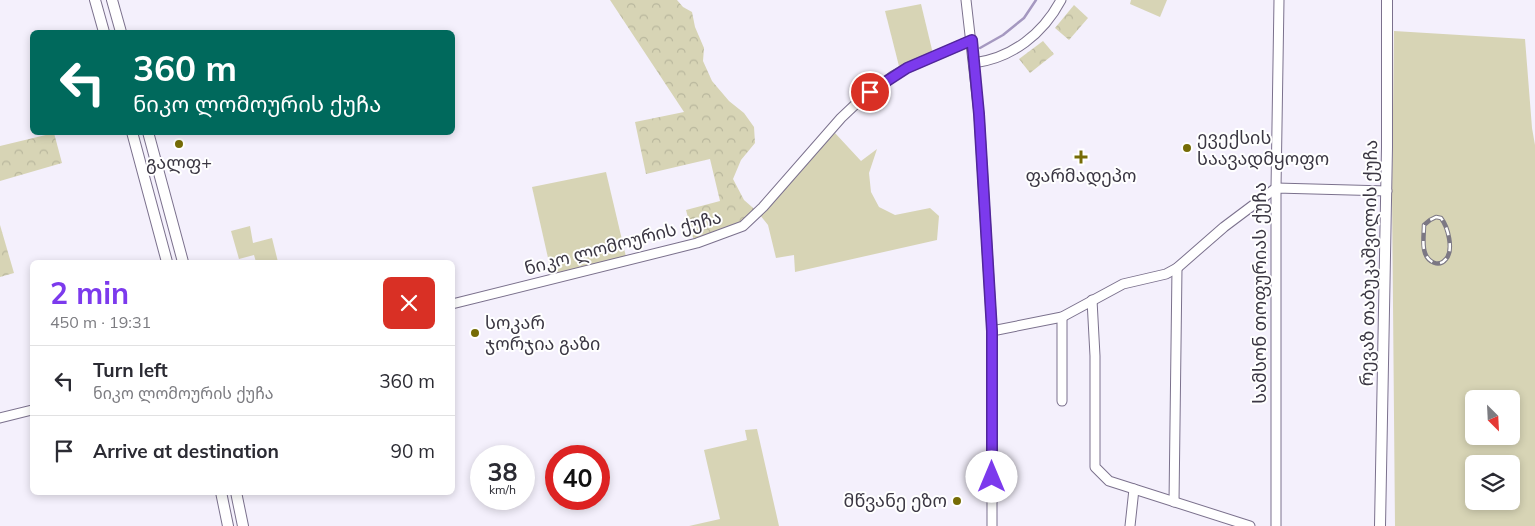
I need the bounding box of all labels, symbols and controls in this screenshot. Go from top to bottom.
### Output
text: 360 m [133,46,237,90]
icon: left [50,50,115,115]
pin [849,71,891,113]
icon: arrive [856,78,884,106]
text: ნიკო ლომოურის ქუჩა [133,90,381,118]
place label: ევექსის საავადმყოფო [1197,126,1329,170]
marker: გალფ+ [173,138,185,150]
street label: რევაზ თაბუკაშვილის ქუჩა [1355,140,1382,386]
marker: ევექსის საავადმყოფო [1181,142,1193,154]
place label: გალფ+ [146,151,212,174]
marker: ფარმადეპო [1075,151,1087,163]
place label: ფარმადეპო [1025,164,1137,187]
street label: სამსონ თოფურიას ქუჩა [1248,182,1271,404]
street label: ნიკო ლომოურის ქუჩა [522,205,724,280]
text: 2 min [50,274,129,312]
button: close [383,277,435,329]
place label: სოკარ ჯორჯია გაზი [485,311,600,355]
text: 450 m · 19:31 [50,312,151,332]
marker: სოკარ ჯორჯია გაზი [469,327,481,339]
text: Turn left [93,358,168,382]
icon: left [50,367,78,395]
text: 360 m [379,369,435,393]
text: ნიკო ლომოურის ქუჩა [93,383,274,403]
north arrow [1465,390,1520,445]
map controls [1465,390,1520,510]
icon: arrive [50,437,78,465]
text: Arrive at destination [93,439,279,463]
text: 90 m [391,439,435,463]
speed limit sign: 40 [545,445,610,510]
position arrow [965,450,1017,502]
button: layers [1465,455,1520,510]
text: 38 [487,456,518,487]
text: km/h [489,482,516,497]
place label: მწვანე ეზო [844,489,947,512]
marker: მწვანე ეზო [951,495,963,507]

